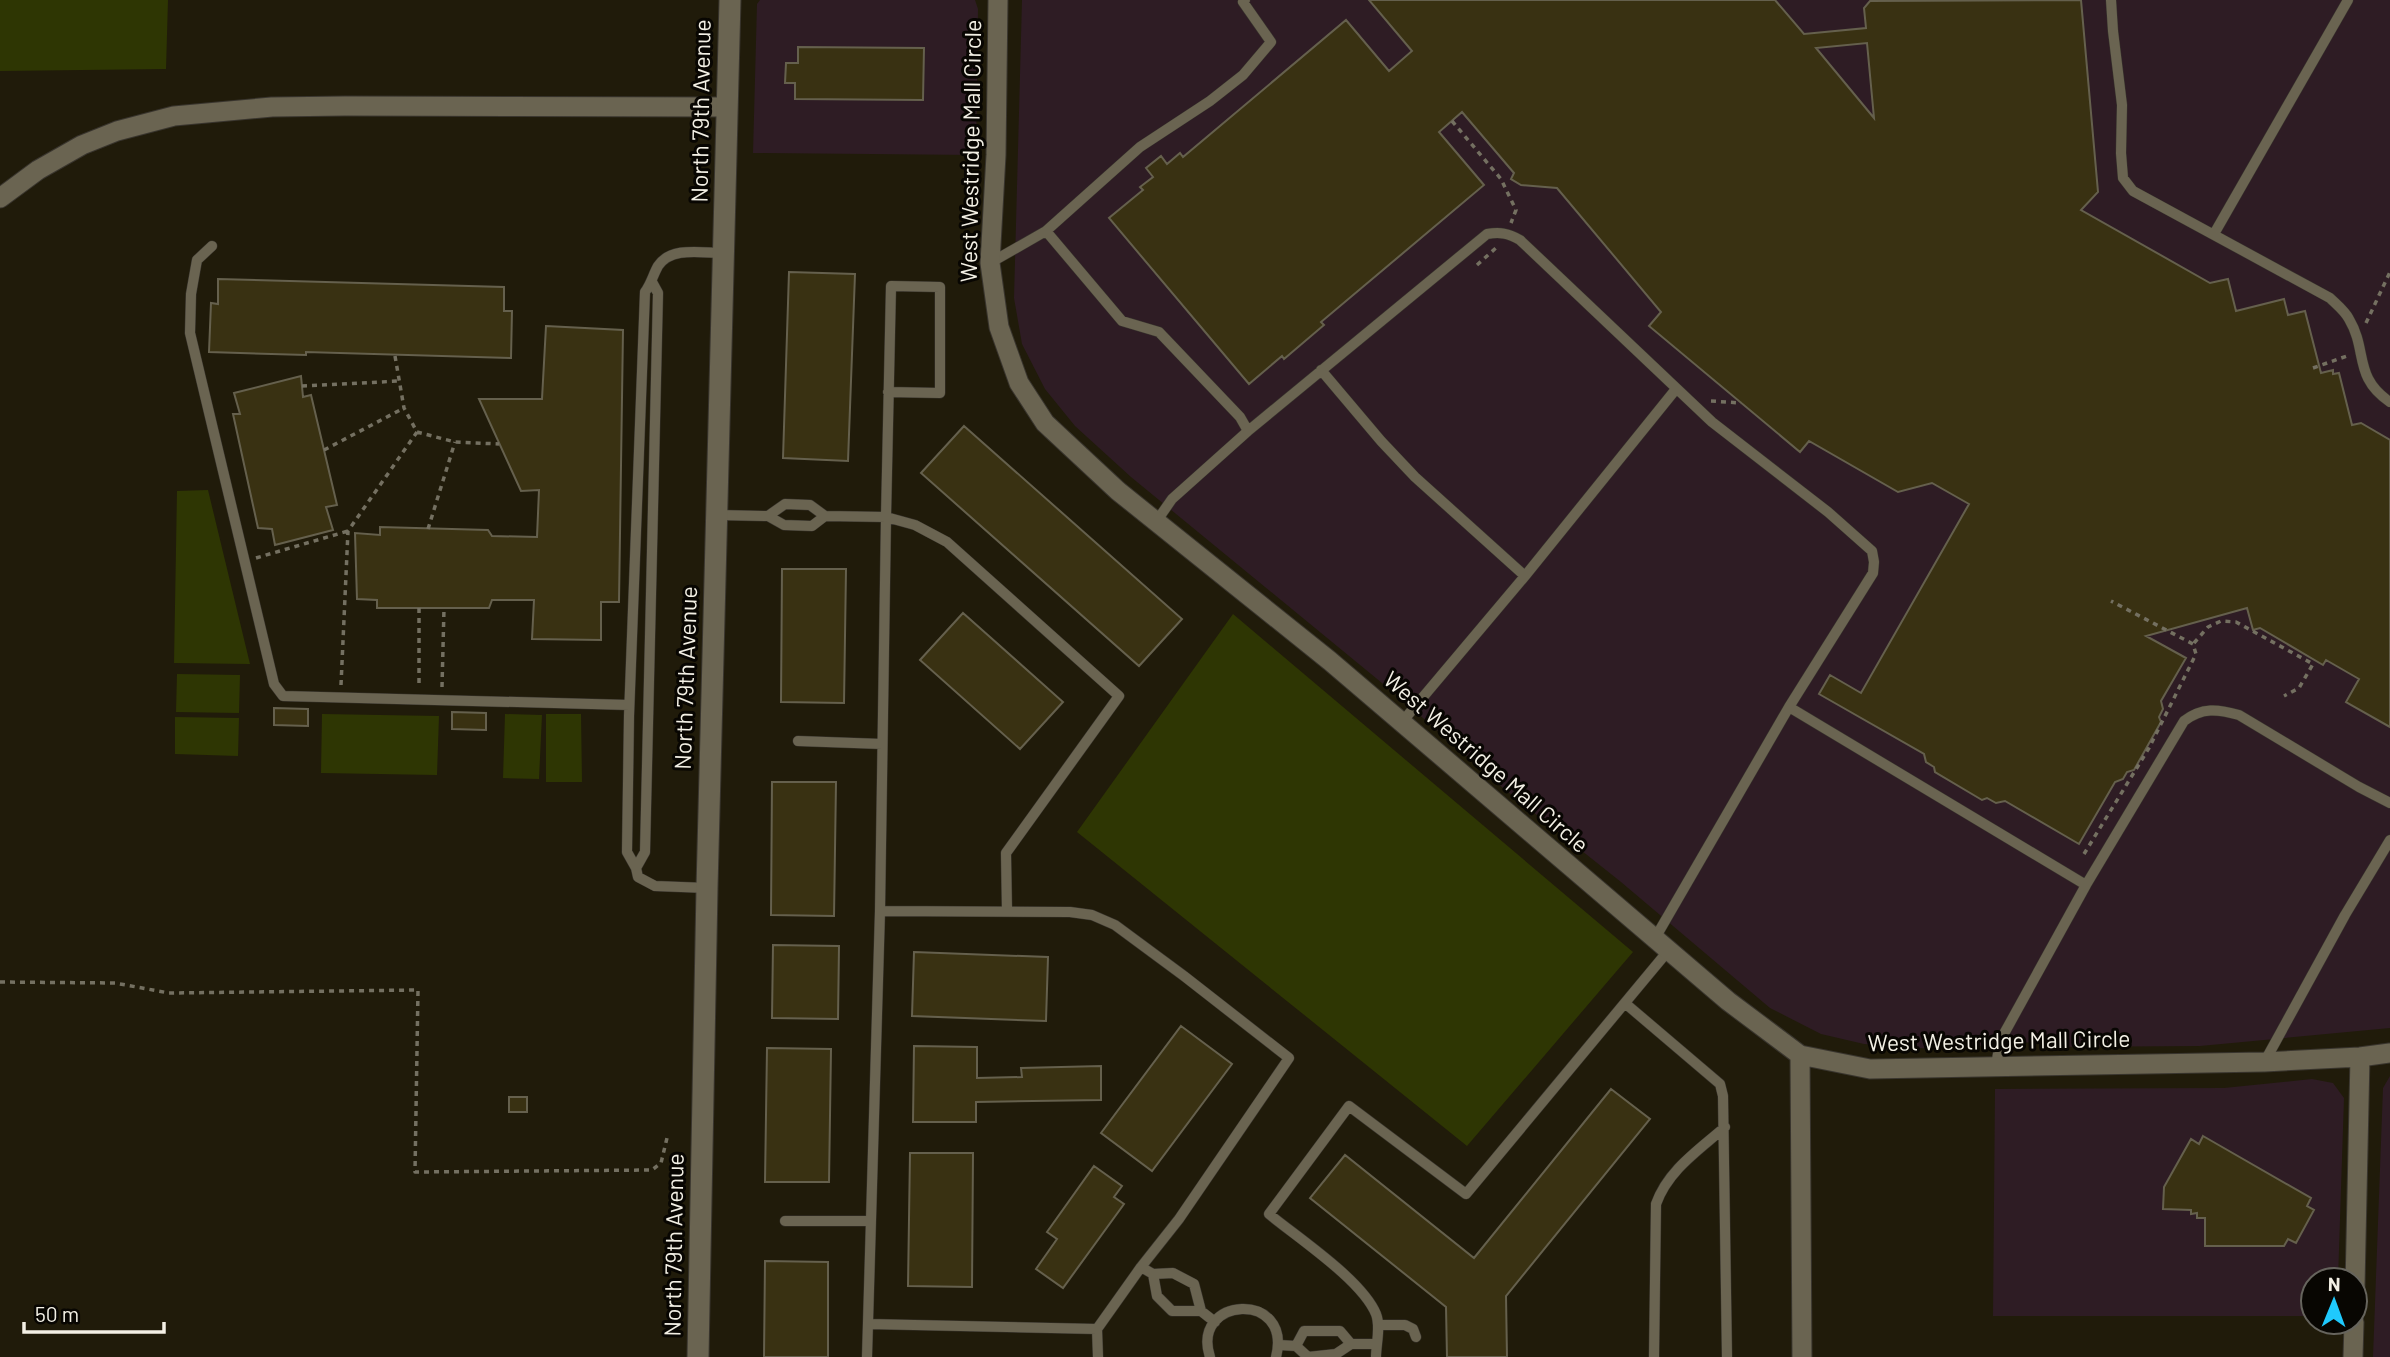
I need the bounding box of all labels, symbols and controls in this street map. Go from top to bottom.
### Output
street label: North 79th Avenue [684,19,716,203]
street label: West Westridge Mall Circle [954,19,986,283]
street label: North 79th Avenue [668,586,702,770]
street label: West Westridge Mall Circle [1378,665,1595,858]
street label: West Westridge Mall Circle [1867,1024,2131,1056]
street label: North 79th Avenue [657,1153,689,1337]
north arrow [2299,1266,2369,1336]
text: N [2328,1272,2341,1295]
scale bar [24,1290,164,1334]
text: 50 m [35,1301,79,1326]

